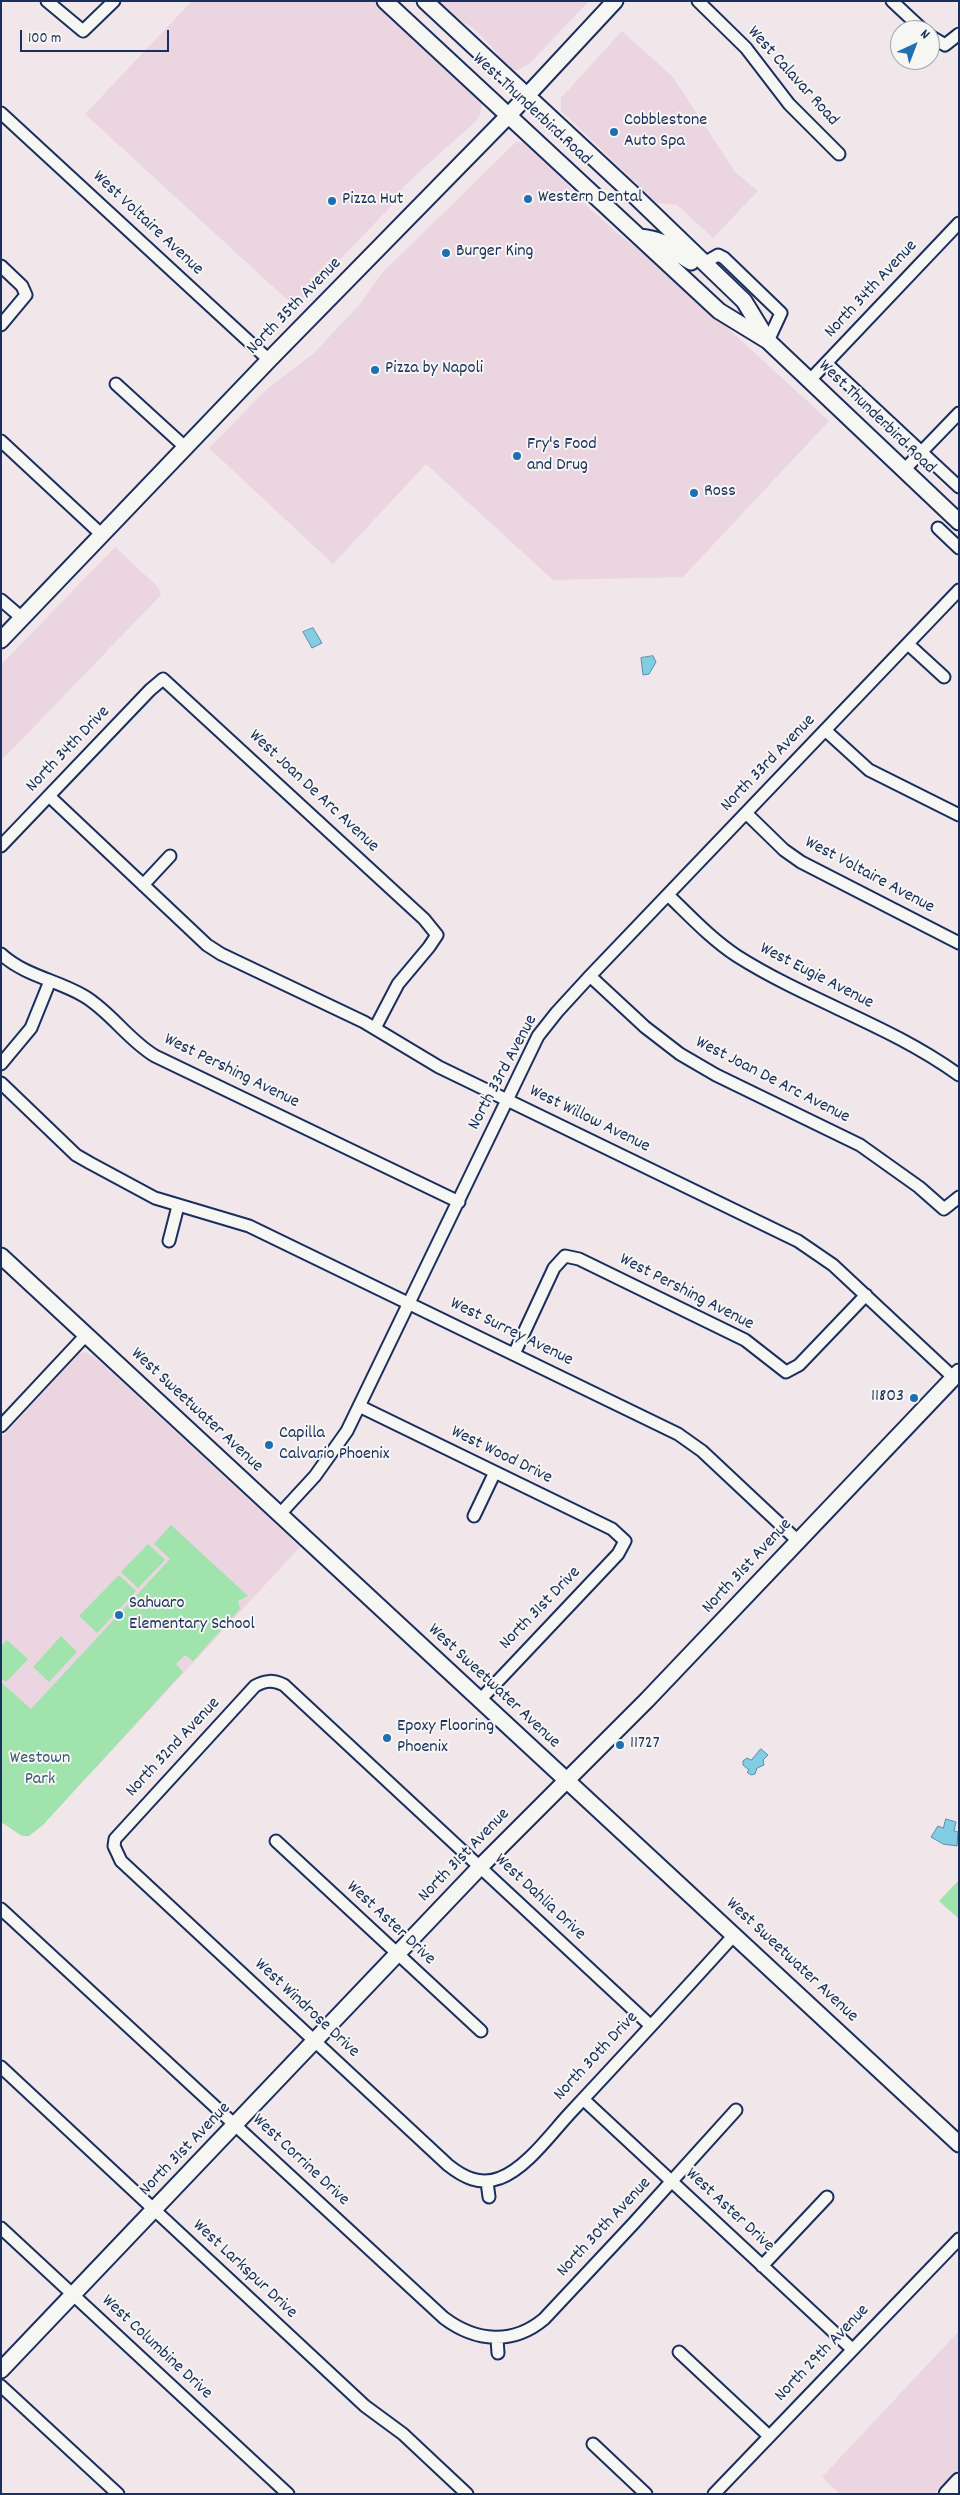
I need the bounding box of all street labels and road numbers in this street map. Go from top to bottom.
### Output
street label: West Calavar Road [741,23,843,131]
street label: West Thunderbird Road [467,49,595,171]
street label: West Voltaire Avenue [87,167,207,281]
street label: North 34th Avenue [821,236,923,344]
street label: North 35th Avenue [243,254,347,360]
street label: West Thunderbird Road [813,356,939,480]
street label: North 34th Drive [22,702,116,798]
street label: North 33rd Avenue [717,711,821,817]
street label: West Joan De Arc Avenue [243,726,383,858]
street label: West Voltaire Avenue [800,833,938,919]
street label: West Eugie Avenue [755,939,877,1015]
street label: North 33rd Avenue [465,1012,543,1134]
street label: West Pershing Avenue [160,1030,302,1114]
street label: West Joan De Arc Avenue [691,1033,853,1129]
street label: West Willow Avenue [525,1081,653,1159]
street label: West Pershing Avenue [615,1250,757,1336]
street label: West Surrey Avenue [446,1294,576,1372]
street label: West Sweetwater Avenue [125,1344,267,1478]
street label: West Wood Drive [447,1422,555,1490]
street label: North 31st Avenue [698,1515,798,1619]
street label: North 31st Drive [496,1563,586,1655]
street label: West Sweetwater Avenue [422,1620,564,1754]
street label: North 32nd Avenue [122,1694,226,1802]
street label: North 31st Avenue [415,1805,515,1907]
street label: West Dahlia Drive [489,1850,589,1946]
street label: West Aster Drive [341,1877,439,1971]
street label: West Sweetwater Avenue [720,1894,862,2028]
street label: West Windrose Drive [249,1955,363,2063]
street label: North 30th Drive [550,2008,644,2106]
street label: North 31st Avenue [136,2099,236,2201]
street label: West Corrine Drive [247,2110,353,2212]
street label: West Aster Drive [680,2164,778,2258]
street label: North 30th Avenue [553,2174,657,2282]
street label: West Larkspur Drive [187,2216,301,2324]
street label: West Columbine Drive [96,2291,216,2405]
street label: North 29th Avenue [771,2301,875,2407]

